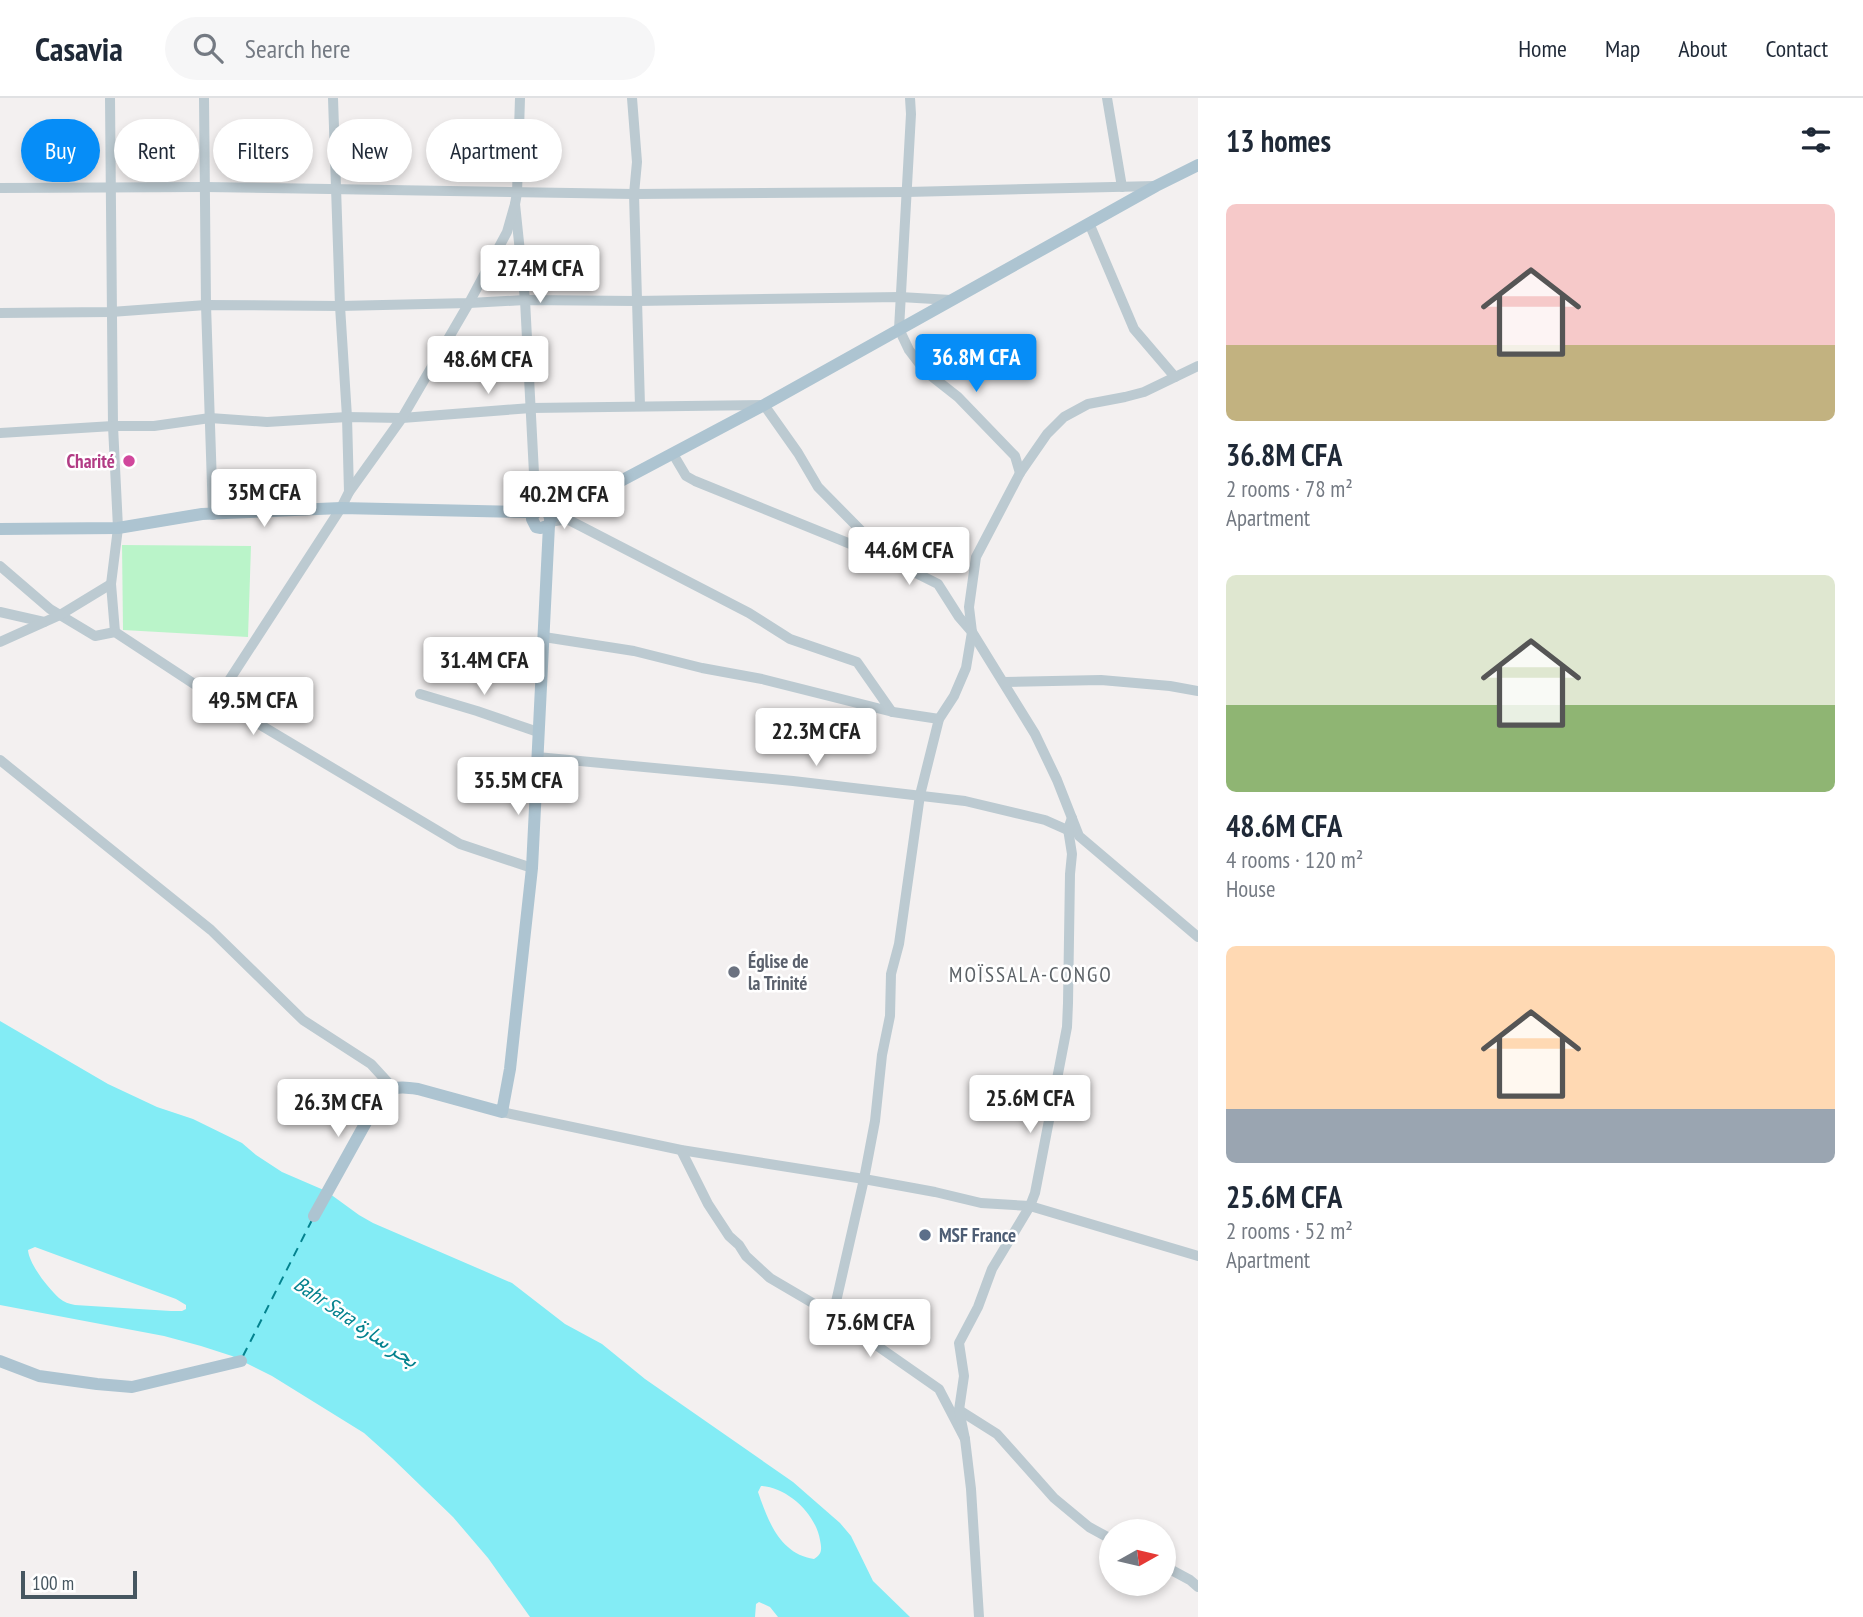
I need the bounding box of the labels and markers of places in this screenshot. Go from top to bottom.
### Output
pin: 27.4M CFA [460,246,620,305]
pin: 36.8M CFA [896,334,1056,394]
pin: 48.6M CFA [408,336,568,396]
place label: Charité [66,449,115,473]
marker: Charité [121,453,137,469]
pin: 35M CFA [199,470,329,529]
pin: 40.2M CFA [484,472,644,531]
pin: 44.6M CFA [829,528,989,587]
pin: 31.4M CFA [404,638,564,697]
pin: 49.5M CFA [173,678,333,737]
pin: 22.3M CFA [736,708,896,768]
pin: 35.5M CFA [438,758,598,817]
place label: Église de la Trinité [748,949,809,995]
marker: Église de la Trinité [726,964,742,980]
pin: 25.6M CFA [950,1076,1110,1135]
pin: 26.3M CFA [258,1080,418,1139]
place label: MSF France [939,1223,1016,1247]
marker: MSF France [917,1227,933,1243]
pin: 75.6M CFA [790,1300,950,1359]

